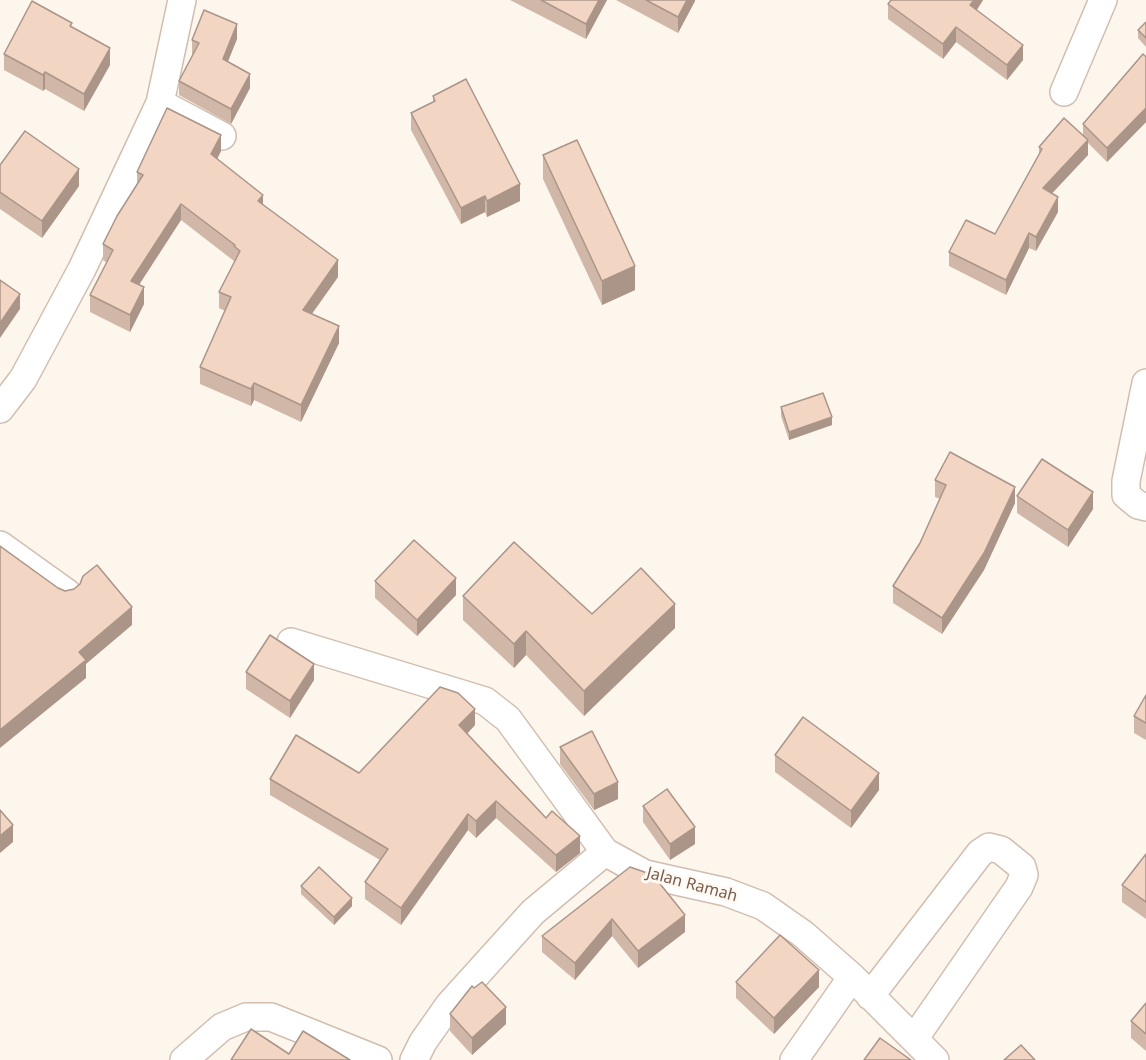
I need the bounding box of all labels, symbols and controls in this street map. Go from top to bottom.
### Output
street label: Jalan Ramah [644,864,740,906]

